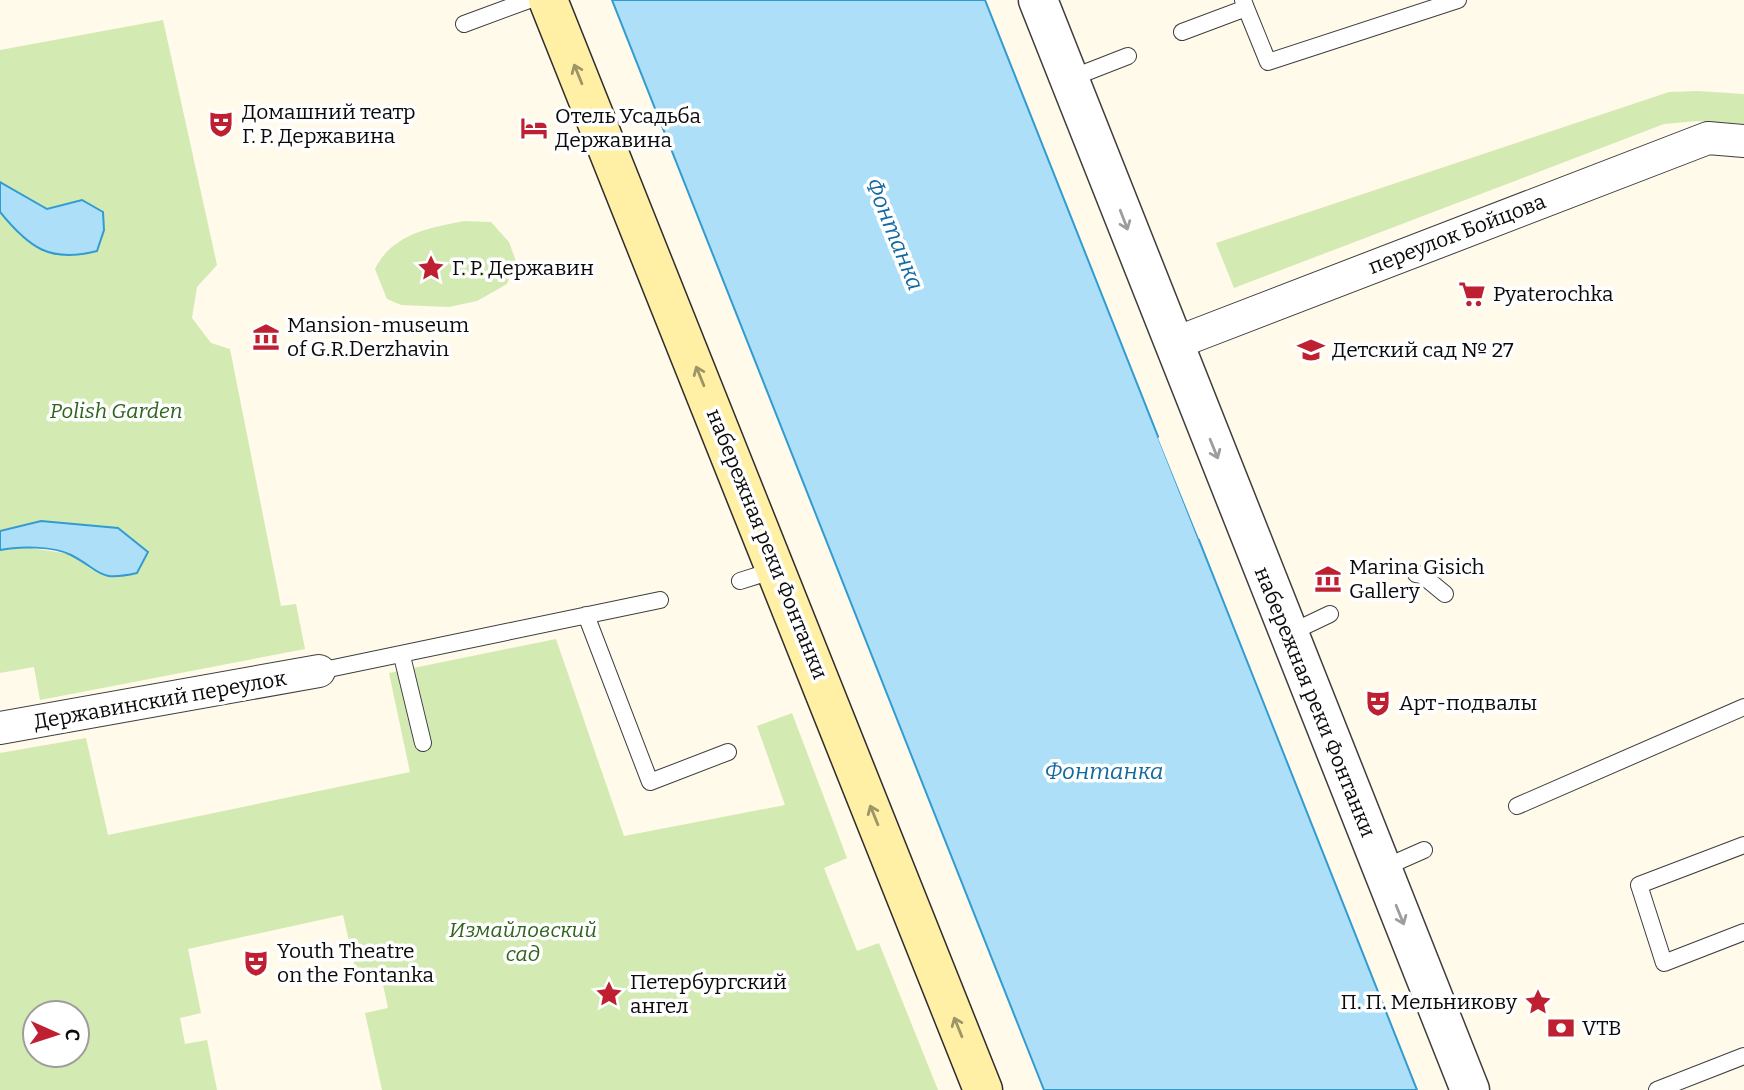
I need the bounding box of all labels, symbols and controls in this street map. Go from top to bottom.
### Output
one-way arrow [571,64,584,85]
place label: Домашний театр Г. Р. Державина [242,99,416,149]
place label: Отель Усадьба Державина [555,103,702,153]
theatre icon: Домашний театр Г. Р. Державина [206,109,236,139]
hotel icon: Отель Усадьба Державина [519,113,549,143]
water label: Фонтанка [860,174,930,294]
street label: переулок Бойцова [1365,188,1550,280]
one-way arrow [1118,208,1131,230]
place icon: Г. Р. Державин [416,253,446,283]
place label: Г. Р. Державин [452,255,594,281]
supermarket icon: Pyaterochka [1457,279,1487,309]
place label: Pyaterochka [1493,281,1614,307]
place label: Mansion-museum of G.R.Derzhavin [287,312,469,362]
museum icon: Mansion-museum of G.R.Derzhavin [251,322,281,352]
school or university icon: Детский сад № 27 [1296,335,1326,365]
place label: Детский сад № 27 [1332,337,1514,363]
one-way arrow [692,366,705,387]
park label: Polish Garden [50,398,182,424]
street label: набережная реки Фонтанки [701,405,833,683]
one-way arrow [1209,437,1222,459]
place label: Marina Gisich Gallery [1349,554,1485,604]
street label: набережная реки Фонтанки [1249,563,1381,841]
museum icon: Marina Gisich Gallery [1313,564,1343,594]
street label: Державинский переулок [32,665,289,735]
theatre icon: Арт-подвалы [1363,688,1393,718]
place label: Арт-подвалы [1399,690,1537,716]
water label: Фонтанка [1045,757,1163,785]
one-way arrow [867,805,880,826]
one-way arrow [1395,904,1408,926]
park label: Измайловский сад [449,917,597,967]
place label: Youth Theatre on the Fontanka [277,938,434,988]
theatre icon: Youth Theatre on the Fontanka [241,948,271,978]
place label: Петербургский ангел [630,969,787,1019]
place icon: Петербургский ангел [594,979,624,1009]
place icon: П. П. Мельникову [1523,987,1553,1017]
place label: П. П. Мельникову [1341,989,1518,1015]
north arrow [21,999,91,1069]
bank icon: VTB [1546,1013,1576,1043]
place label: VTB [1582,1015,1622,1041]
one-way arrow [950,1016,963,1038]
text: С [61,1028,84,1041]

